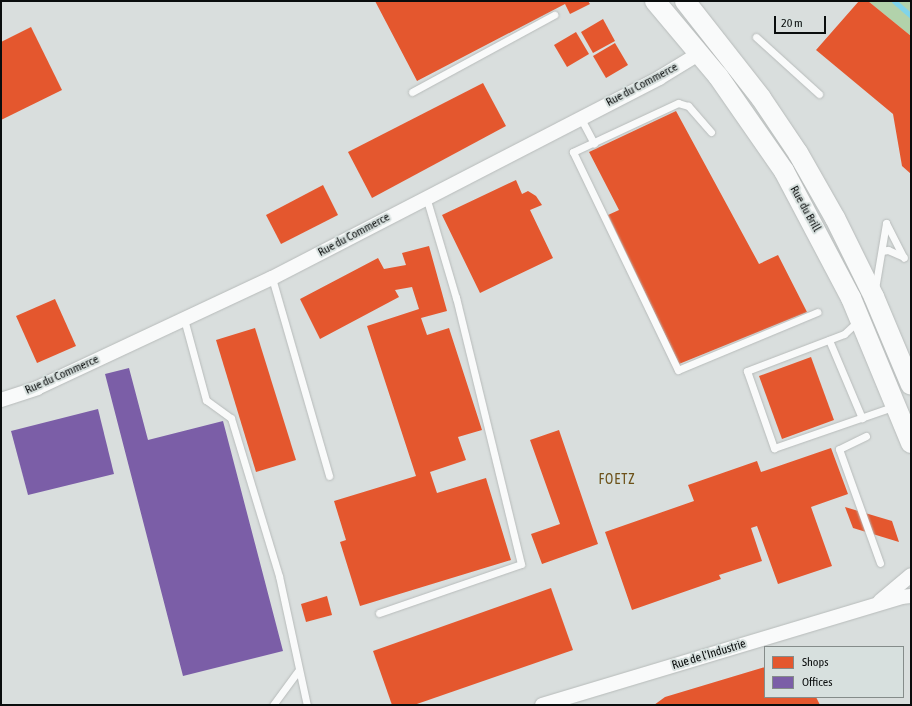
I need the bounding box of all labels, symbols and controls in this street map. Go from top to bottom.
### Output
scale bar [776,8,828,34]
text: 20 m [781,16,803,30]
street label: Rue du Commerce [604,60,680,110]
street label: Rue du Brill [786,183,824,235]
street label: Rue du Commerce [316,210,392,260]
street label: Rue du Commerce [23,352,101,398]
district label: FOETZ [598,471,636,487]
street label: Rue de l'Industrie [670,637,748,673]
legend [764,646,904,698]
text: Shops [802,655,828,669]
text: Offices [802,675,832,689]

